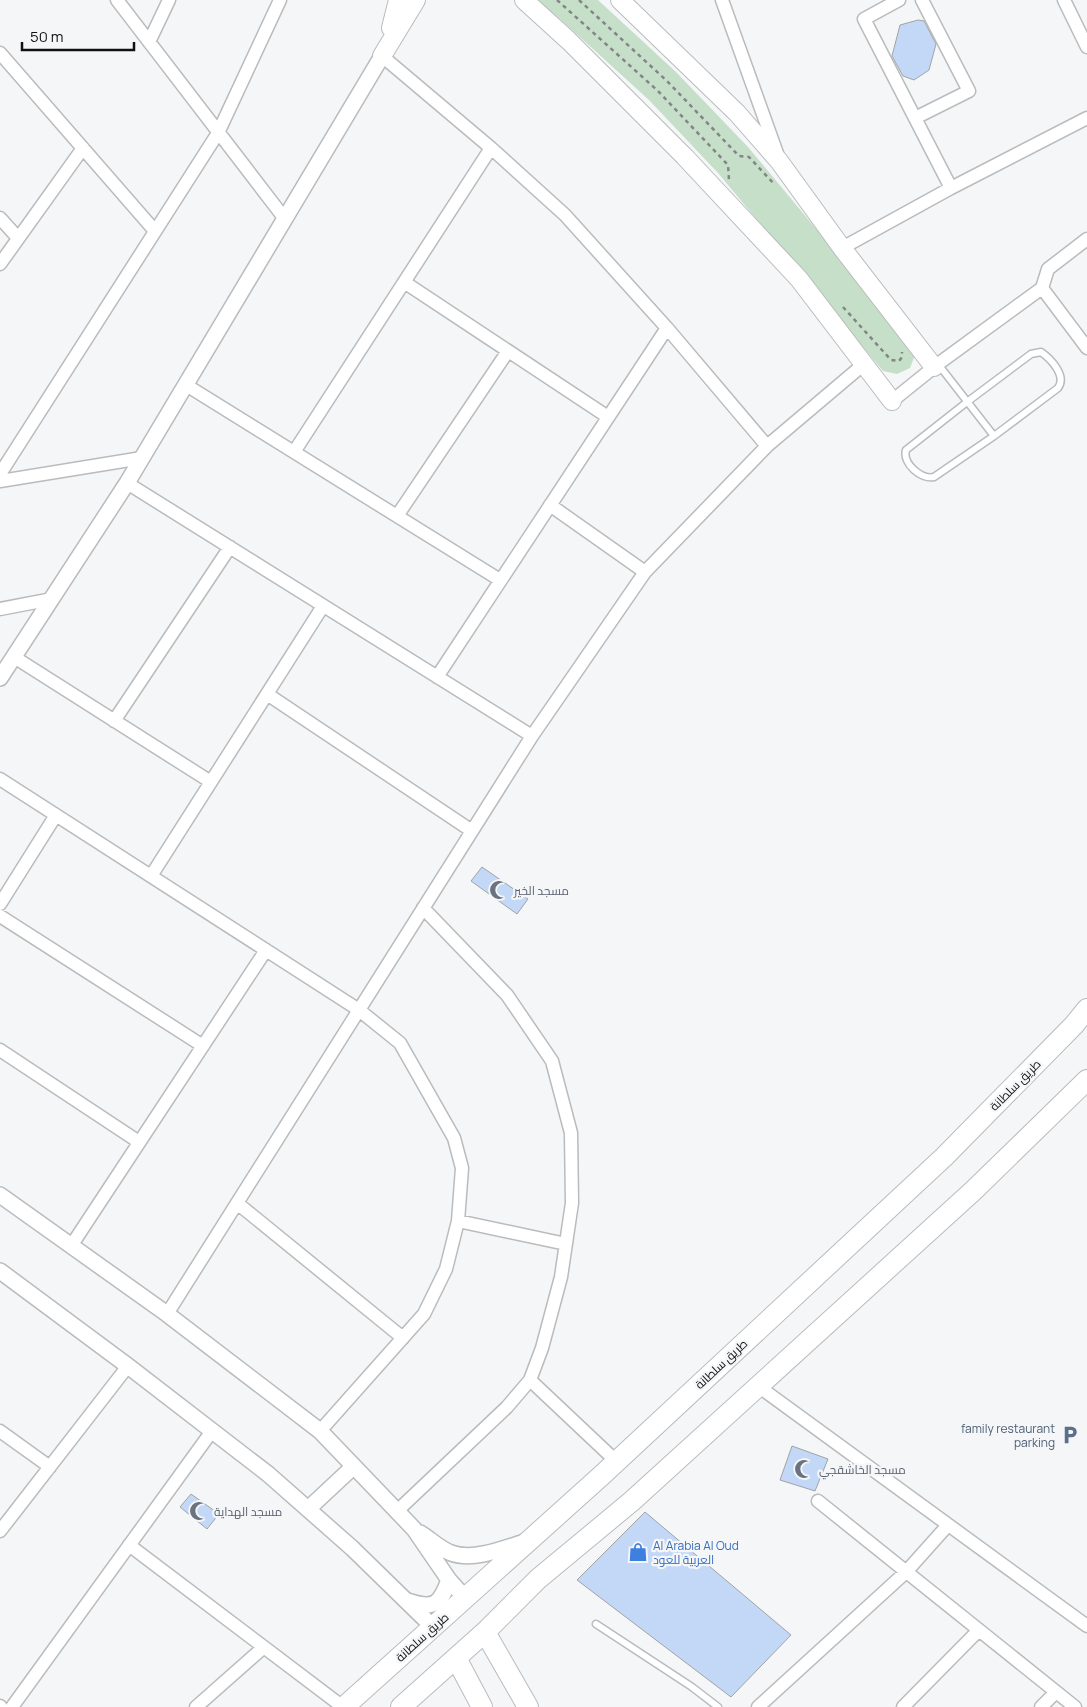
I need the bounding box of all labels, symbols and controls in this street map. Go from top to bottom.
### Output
scale bar [22,20,135,52]
text: 50 m [30,26,64,47]
mosque icon: مسجد الخير [488,879,510,901]
place label: مسجد الخير [513,882,569,899]
street label: طريق سلطانة [986,1056,1044,1114]
street label: طريق سلطانة [691,1335,751,1393]
place label: family restaurant parking [961,1420,1055,1451]
parking icon: family restaurant parking [1059,1424,1081,1446]
mosque icon: مسجد الخاشقجي [793,1458,815,1480]
place label: مسجد الخاشقجي [819,1461,906,1480]
mosque icon: مسجد الهداية [188,1500,210,1522]
place label: مسجد الهداية [214,1503,282,1520]
place label: Al Arabia Al Oud العربية للعود [653,1537,739,1568]
shop icon: Al Arabia Al Oud العربية للعود [627,1541,649,1563]
street label: طريق سلطانة [392,1609,452,1665]

